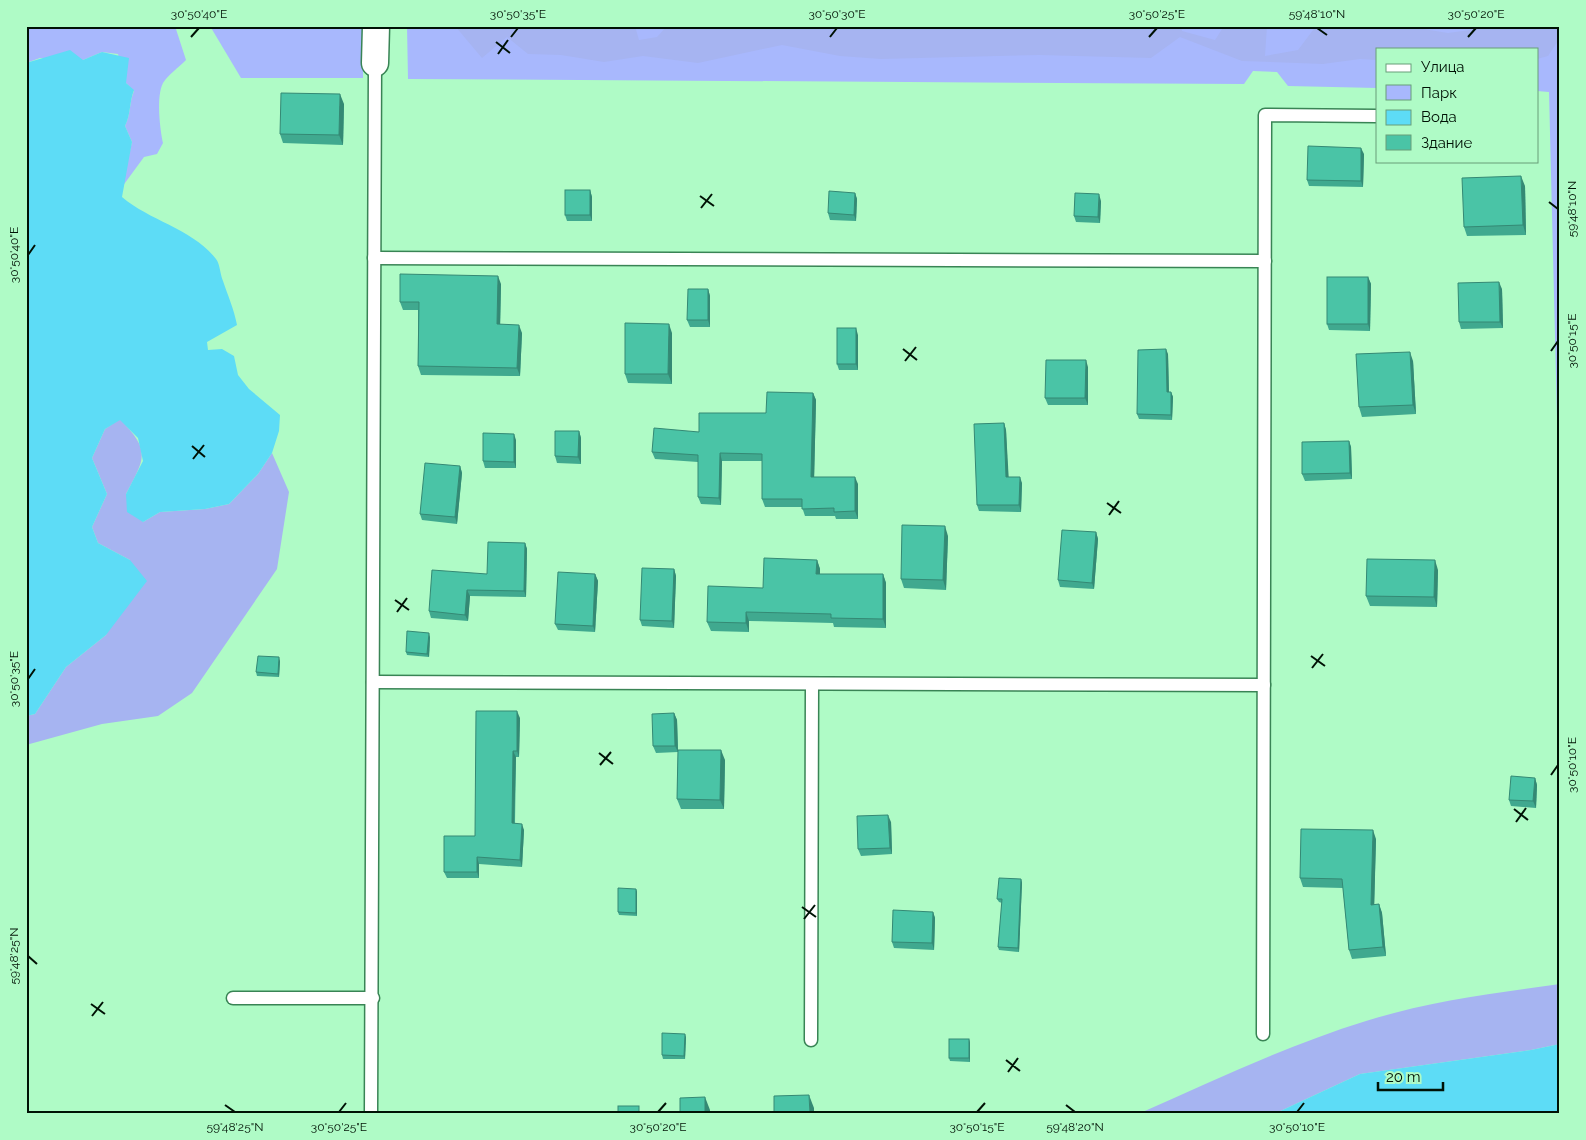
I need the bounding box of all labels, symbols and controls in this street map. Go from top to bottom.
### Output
text: 30°50'40"E [171,7,227,21]
text: 30°50'35"E [490,7,546,21]
text: 30°50'30"E [808,7,866,21]
text: 30°50'25"E [1129,7,1185,21]
text: 59°48'10"N [1289,7,1345,21]
text: 30°50'20"E [1447,7,1505,21]
legend [1376,48,1538,162]
text: Улица [1421,58,1465,76]
text: Парк [1421,84,1457,102]
text: Вода [1421,108,1457,126]
text: Здание [1421,134,1473,152]
text: 59°48'10"N [1565,181,1579,237]
text: 30°50'40"E [7,227,21,283]
text: 30°50'15"E [1565,313,1579,369]
text: 30°50'35"E [7,651,21,707]
text: 30°50'10"E [1565,737,1579,793]
text: 59°48'25"N [7,928,21,984]
scale bar [1378,1060,1444,1092]
text: 20 m [1386,1068,1421,1086]
text: 59°48'25"N [207,1120,263,1134]
text: 30°50'25"E [311,1120,367,1134]
text: 30°50'20"E [629,1120,687,1134]
text: 30°50'15"E [949,1120,1005,1134]
text: 59°48'20"N [1046,1120,1104,1134]
text: 30°50'10"E [1269,1120,1325,1134]

